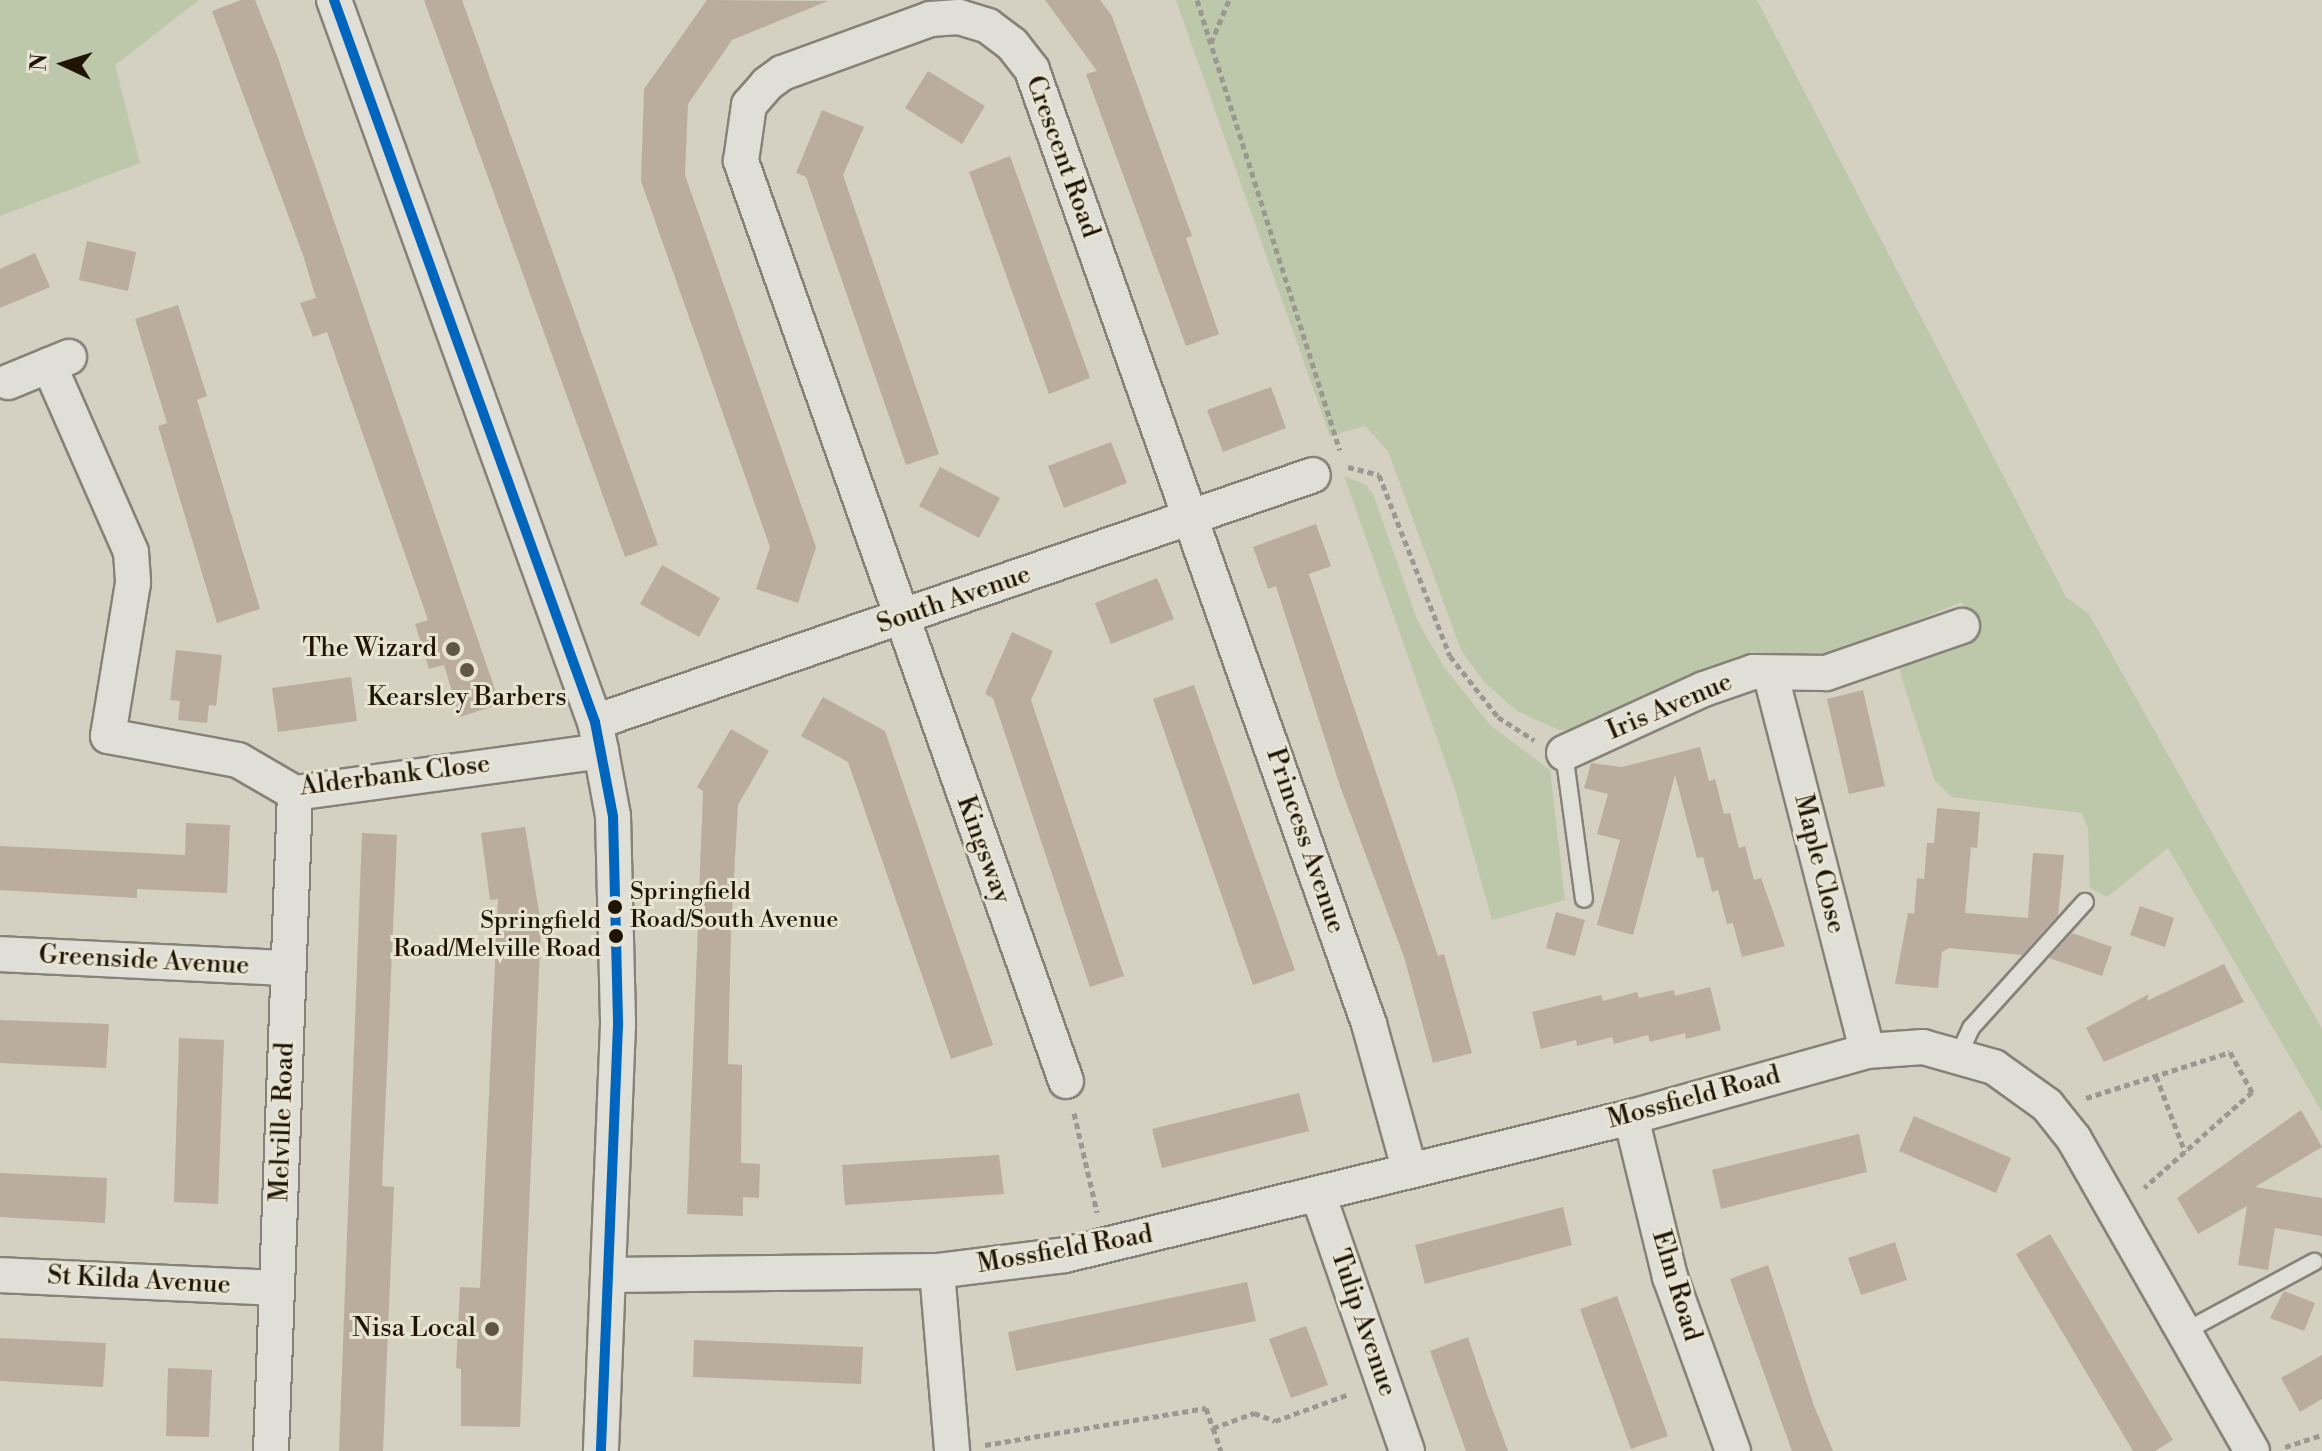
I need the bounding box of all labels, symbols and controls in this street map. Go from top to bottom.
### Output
north arrow [24,24,104,104]
text: N [25,53,54,72]
street label: Crescent Road [1018,72,1106,242]
street label: South Avenue [873,559,1035,641]
place label: The Wizard [303,633,437,665]
marker: The Wizard [444,640,462,658]
marker: Kearsley Barbers [458,661,476,679]
street label: Iris Avenue [1603,667,1737,747]
place label: Kearsley Barbers [367,682,567,714]
street label: Princess Avenue [1259,744,1351,938]
street label: Alderbank Close [298,749,492,803]
street label: Maple Close [1787,791,1851,937]
street label: Kingsway [949,792,1017,908]
place label: Springfield Road/South Avenue [630,879,838,935]
marker: Springfield Road/South Avenue [607,899,623,915]
place label: Springfield Road/Melville Road [393,908,601,964]
marker: Springfield Road/Melville Road [608,928,624,944]
street label: Greenside Avenue [38,940,250,982]
street label: Melville Road [265,1042,301,1202]
street label: Mossfield Road [1604,1060,1784,1136]
street label: Mossfield Road [975,1219,1155,1281]
street label: Elm Road [1644,1227,1708,1345]
street label: Tulip Avenue [1323,1245,1403,1401]
street label: St Kilda Avenue [46,1261,232,1301]
place label: Nisa Local [352,1313,476,1345]
marker: Nisa Local [483,1320,501,1338]

